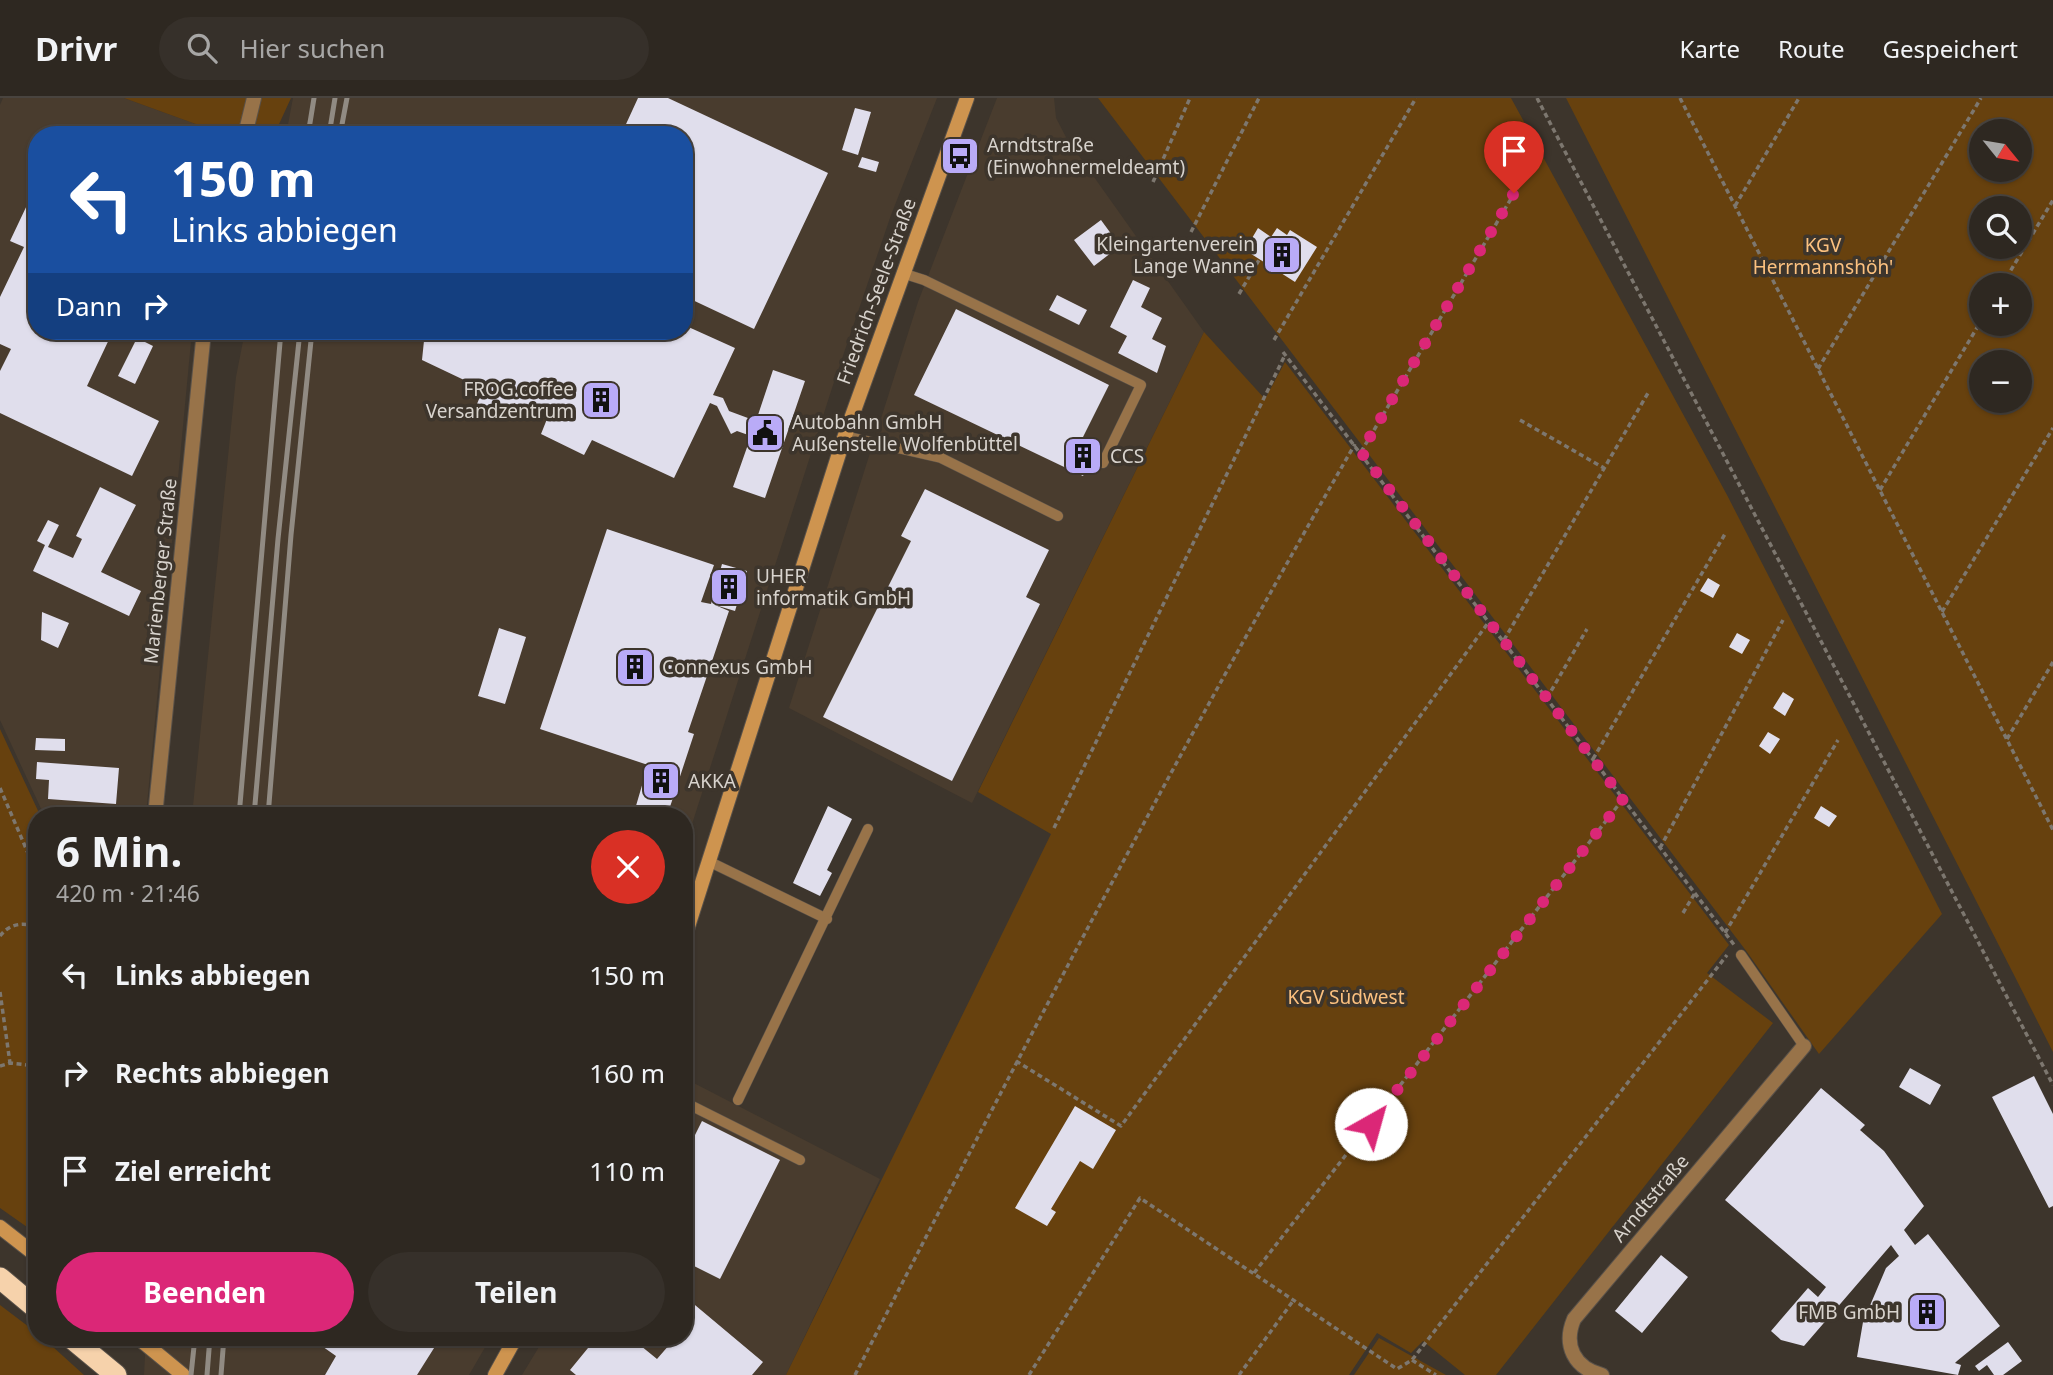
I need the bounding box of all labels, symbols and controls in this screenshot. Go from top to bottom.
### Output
search box [159,17,649,80]
text: Drivr [35,26,117,71]
icon: search [183,29,221,67]
text: Hier suchen [239,30,385,66]
text: Karte [1680,32,1740,65]
text: Route [1778,32,1845,65]
text: Gespeichert [1883,32,2018,65]
north arrow [1969,119,2032,182]
map controls [1969,119,2032,413]
pin [1484,121,1544,193]
place label: Arndtstraße (Einwohnermeldeamt) [987,132,1185,180]
icon: arrive [1495,132,1533,170]
bus stop icon: Arndtstraße (Einwohnermeldeamt) [939,135,981,177]
text: 150 m [171,145,316,211]
icon: left [56,154,147,245]
street label: Friedrich-Seele-Straße [830,194,922,388]
button: search [1969,196,2032,259]
text: Links abbiegen [171,208,398,251]
place label: Kleingartenverein Lange Wanne [1096,231,1255,279]
park label: KGV Herrmannshöh' [1753,232,1893,280]
building icon: Kleingartenverein Lange Wanne [1261,234,1303,276]
button: + [1969,273,2032,336]
icon: right [136,287,174,325]
text: Dann [56,288,122,324]
button: − [1969,350,2032,413]
place label: FROG.coffee Versandzentrum [426,376,574,424]
building icon: FROG.coffee Versandzentrum [580,379,622,421]
place label: Autobahn GmbH Außenstelle Wolfenbüttel [792,409,1018,457]
public building icon: Autobahn GmbH Außenstelle Wolfenbüttel [744,412,786,454]
building icon: CCS [1062,435,1104,477]
place label: CCS [1110,443,1144,469]
street label: Marienberger Straße [137,477,183,665]
place label: UHER informatik GmbH [756,563,911,611]
building icon: UHER informatik GmbH [708,566,750,608]
building icon: Connexus GmbH [614,646,656,688]
place label: Connexus GmbH [662,654,813,680]
building icon: AKKA [640,760,682,802]
place label: AKKA [688,768,737,794]
text: 6 Min. [56,822,182,879]
button: close [591,830,665,904]
text: 420 m · 21:46 [56,877,200,909]
icon: left [56,956,94,994]
text: Links abbiegen [115,957,311,993]
text: 150 m [589,957,665,993]
park label: KGV Südwest [1287,984,1405,1010]
icon: right [56,1054,94,1092]
text: Rechts abbiegen [115,1055,330,1091]
text: 160 m [589,1055,665,1091]
position arrow [1334,1087,1408,1161]
street label: Arndtstraße [1606,1149,1694,1247]
icon: arrive [56,1152,94,1190]
text: Ziel erreicht [115,1153,271,1189]
text: 110 m [589,1153,665,1189]
button: Beenden [56,1252,354,1332]
button: Teilen [368,1252,665,1332]
building icon: FMB GmbH [1906,1291,1948,1333]
place label: FMB GmbH [1798,1299,1900,1325]

